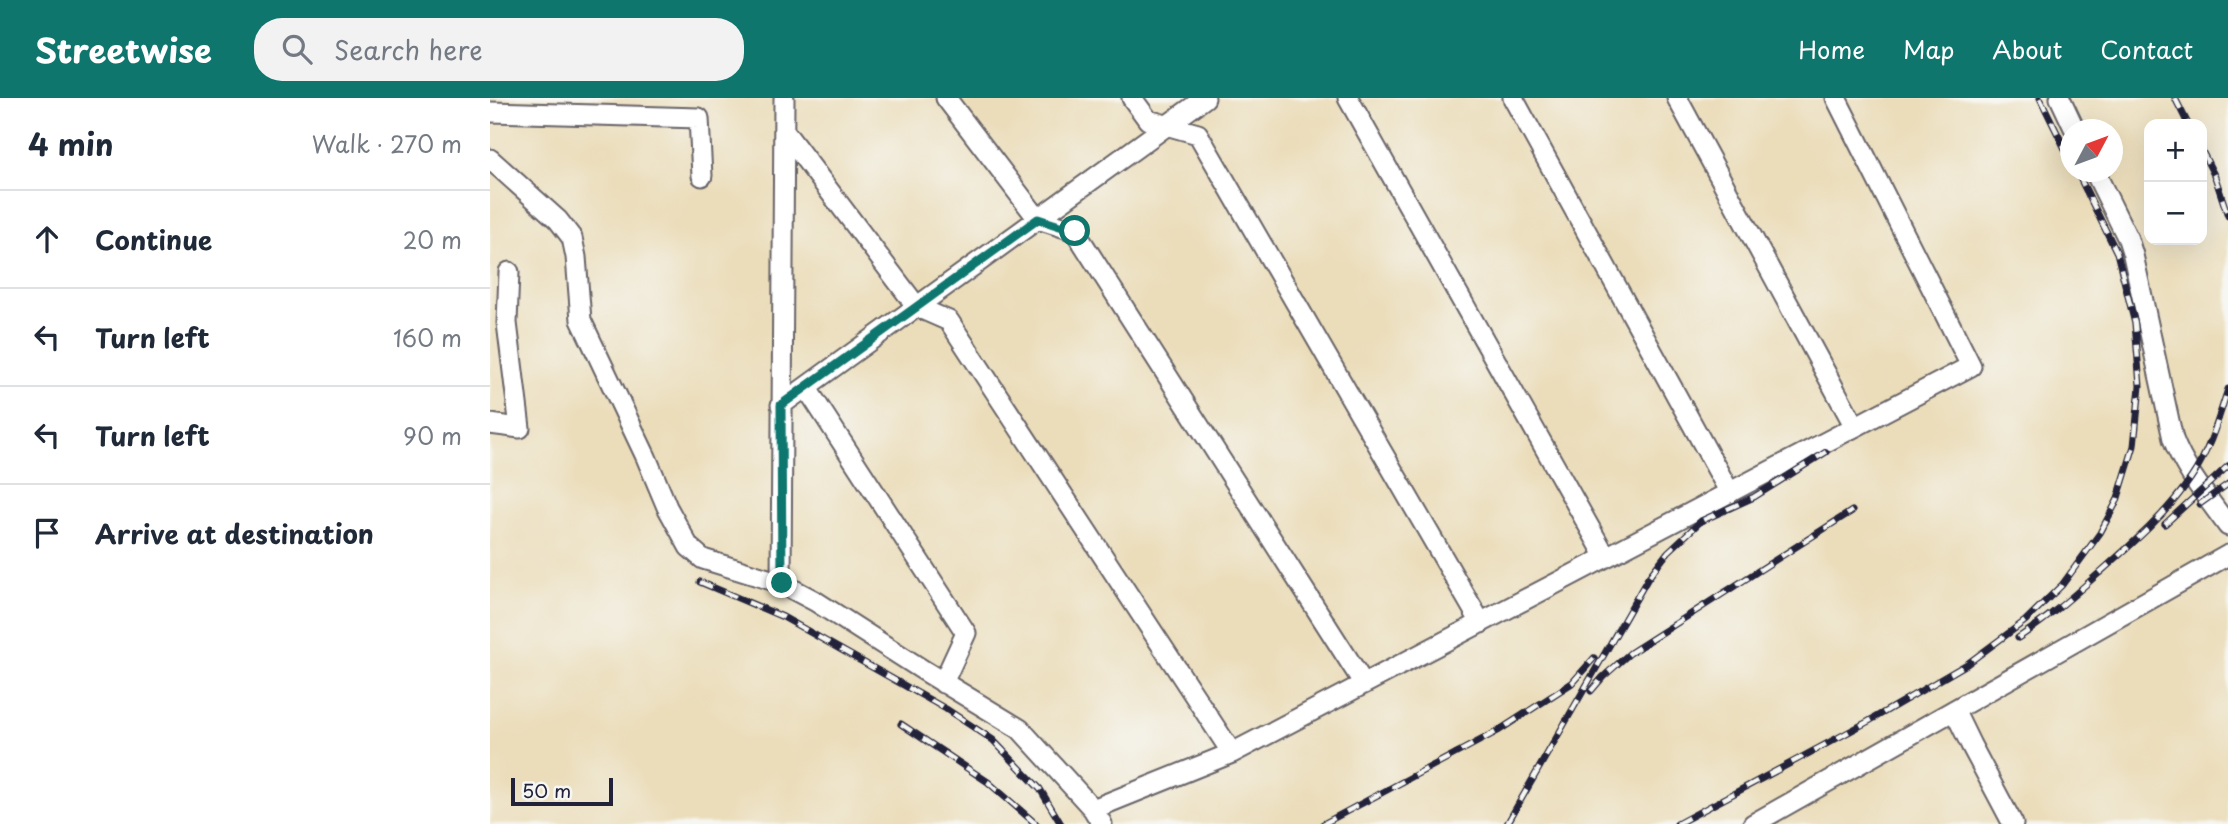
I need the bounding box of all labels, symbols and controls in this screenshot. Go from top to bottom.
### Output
search box [254,18,744,81]
text: Streetwise [35,24,212,74]
icon: search [278,30,316,68]
text: Search here [334,30,483,69]
text: Home [1798,31,1865,67]
text: Map [1903,31,1954,67]
text: About [1992,31,2062,67]
text: Contact [2100,31,2193,67]
north arrow [2060,119,2123,182]
map controls [2144,119,2207,245]
button: + [2144,119,2207,182]
text: 4 min [28,121,114,166]
text: Walk · 270 m [312,126,462,161]
button: − [2144,182,2207,245]
route start [1059,215,1090,246]
icon: ahead [28,220,66,258]
text: Continue [95,220,212,259]
text: 20 m [403,222,462,257]
icon: left [28,318,66,356]
text: Turn left [95,318,210,357]
text: 160 m [393,320,462,355]
icon: left [28,416,66,454]
text: Turn left [95,416,210,455]
text: 90 m [403,418,462,453]
icon: arrive [28,514,66,552]
text: Arrive at destination [95,514,374,553]
route end [766,567,797,598]
scale bar [511,775,612,807]
text: 50 m [522,776,571,804]

